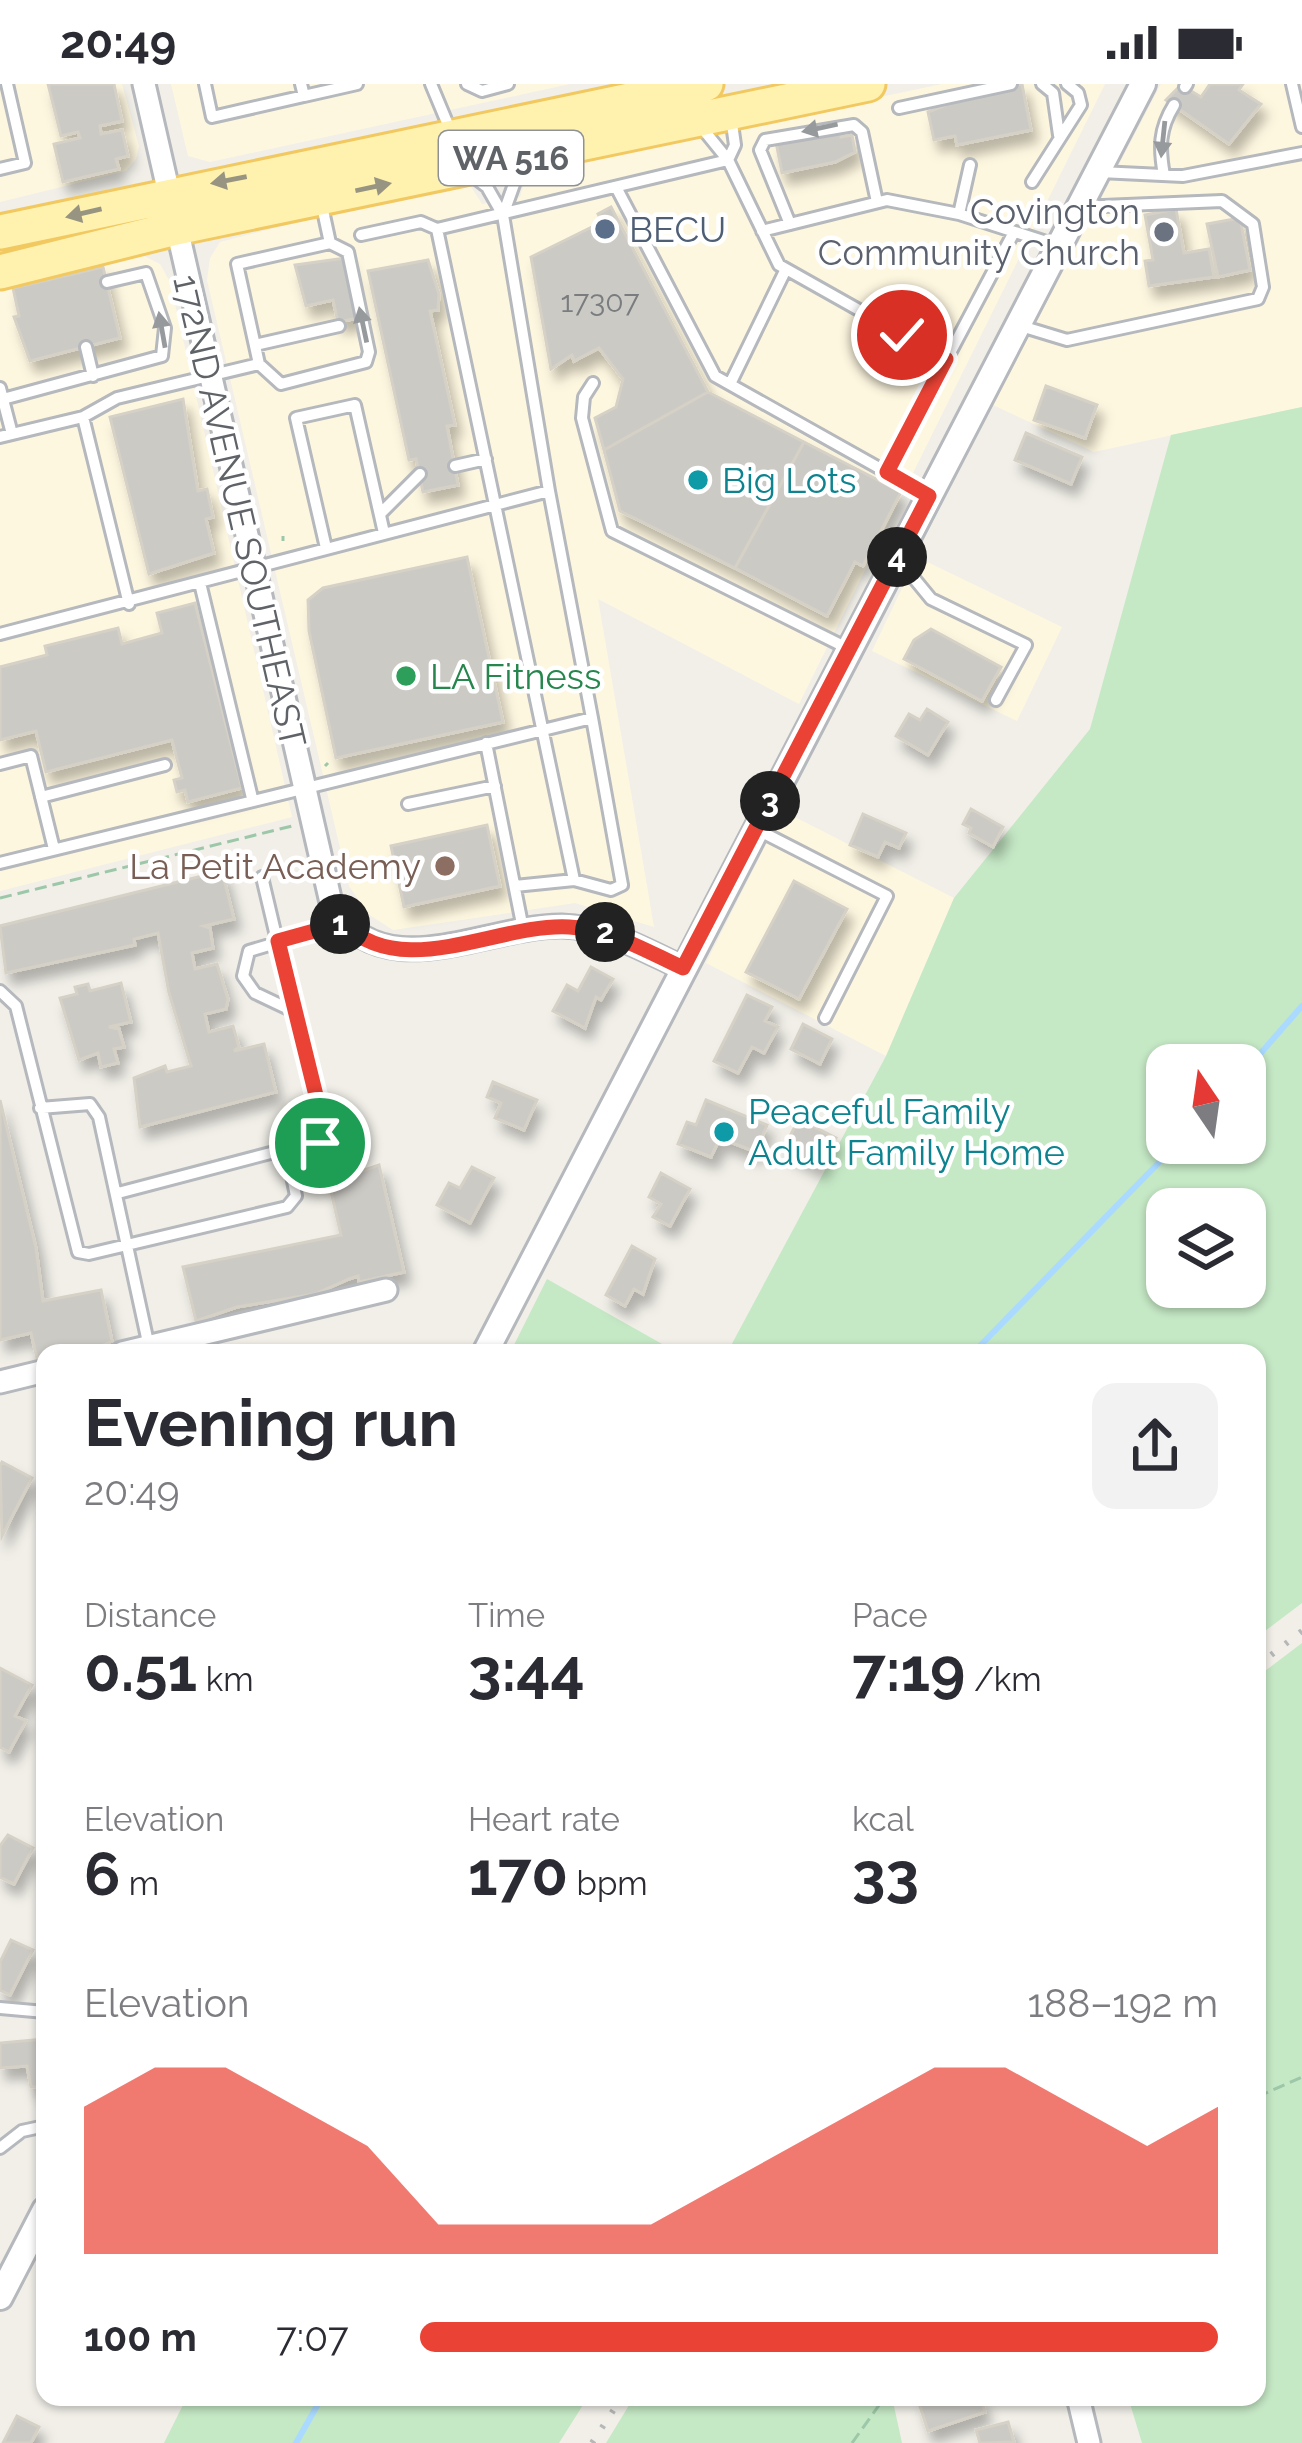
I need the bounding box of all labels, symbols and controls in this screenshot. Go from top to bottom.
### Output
text: 20:49 [60,16,176,69]
one-way arrow [801,119,839,138]
one-way arrow [1154,120,1173,158]
road number: WA 516 [439,131,583,185]
one-way arrow [210,172,248,191]
one-way arrow [354,177,392,196]
place label: Covington Community Church [818,190,1140,273]
one-way arrow [65,204,103,223]
place label: BECU [629,208,726,250]
marker: BECU [592,216,618,242]
marker: Covington Community Church [1151,219,1177,245]
street label: 172ND AVENUE SOUTHEAST [165,271,315,751]
house number: 17307 [561,284,639,319]
pin [851,284,953,386]
icon: check [869,302,935,368]
one-way arrow [353,305,372,343]
one-way arrow [151,311,170,348]
place label: Big Lots [722,459,856,501]
marker: Big Lots [685,467,711,493]
pin: 4 [867,527,927,587]
text: 4 [888,537,906,576]
place label: LA Fitness [430,655,601,697]
marker: LA Fitness [393,663,419,689]
pin: 3 [740,771,800,831]
text: 3 [761,781,779,820]
place label: La Petit Academy [129,845,421,887]
marker: La Petit Academy [432,853,458,879]
pin: 1 [310,894,370,954]
pin: 2 [575,902,635,962]
text: 1 [332,904,348,943]
text: 2 [596,912,614,951]
north arrow [1146,1044,1266,1164]
map controls [1146,1044,1266,1308]
place label: Peaceful Family Adult Family Home [748,1090,1065,1173]
pin [269,1092,371,1194]
icon: arrive [287,1110,353,1176]
marker: Peaceful Family Adult Family Home [711,1119,737,1145]
button: layers [1146,1188,1266,1308]
button: share [1092,1383,1218,1509]
text: Evening run [84,1384,458,1461]
text: 20:49 [84,1468,180,1514]
text: Distance [84,1596,216,1635]
text: Time [468,1596,545,1635]
text: Pace [852,1596,928,1635]
text: 0.51 [84,1635,197,1705]
text: 3:44 [468,1635,585,1705]
text: 7:19 [852,1635,965,1705]
text: km [197,1660,253,1699]
text: /km [965,1660,1042,1699]
text: Elevation [84,1800,224,1839]
text: Heart rate [468,1800,620,1839]
text: kcal [852,1800,914,1839]
text: 6 [84,1839,120,1909]
text: 170 [468,1839,568,1909]
text: 33 [852,1839,919,1909]
text: m [120,1864,159,1903]
text: bpm [568,1864,648,1903]
text: Elevation [84,1980,250,2026]
text: 188–192 m [1027,1980,1218,2026]
text: 100 m [84,2314,197,2360]
text: 7:07 [276,2314,349,2360]

